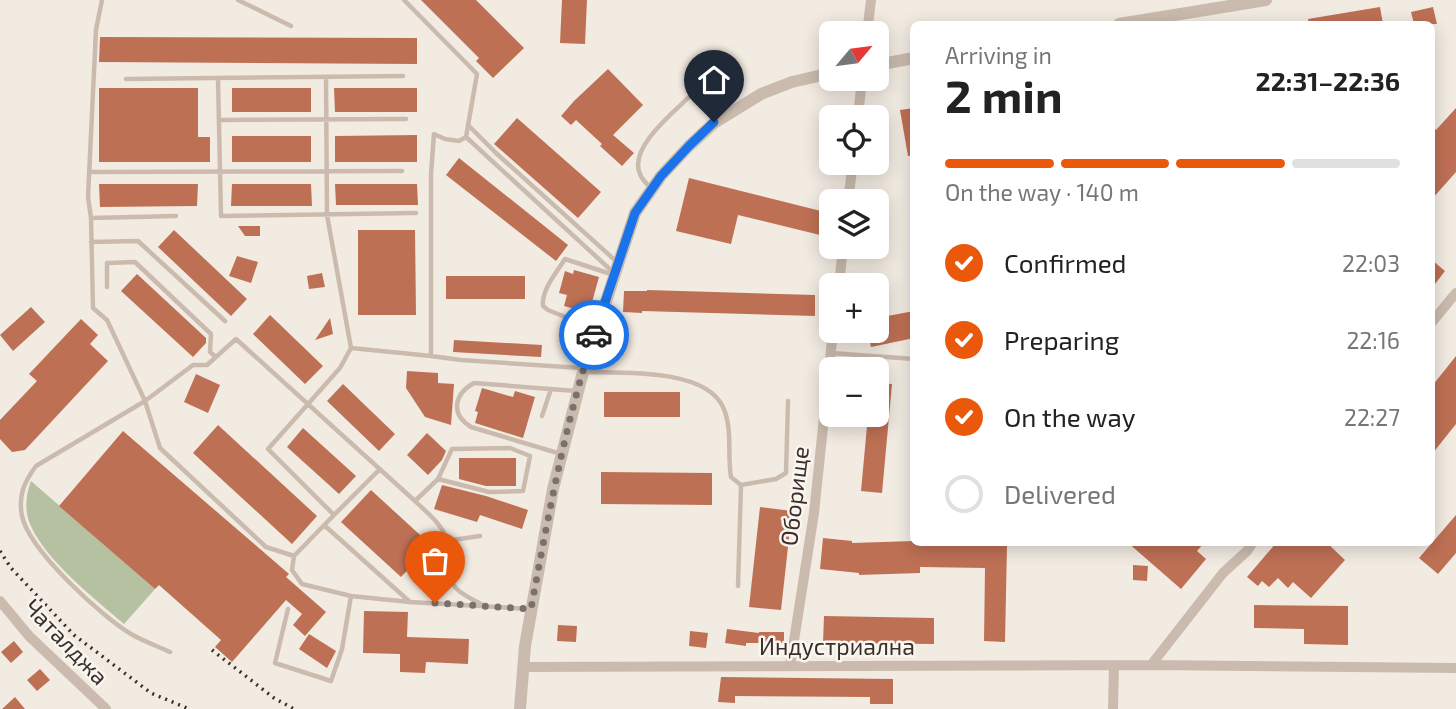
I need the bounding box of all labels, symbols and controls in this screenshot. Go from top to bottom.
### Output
north arrow [819,21,889,91]
map controls [819,21,889,427]
text: Arriving in [945,41,1052,69]
pin [684,50,744,122]
icon: home [695,61,733,99]
text: 22:31–22:36 [1256,65,1400,96]
text: 2 min [945,67,1063,122]
button: locate [819,105,889,175]
text: On the way · 140 m [945,178,1139,206]
button: layers [819,189,889,259]
icon: check [945,244,983,282]
text: Confirmed [1004,247,1127,278]
text: 22:03 [1342,249,1400,277]
button: + [819,273,889,343]
courier [559,300,629,370]
icon: car [575,316,613,354]
icon: check [945,321,983,359]
text: Preparing [1004,324,1119,355]
text: 22:16 [1346,326,1400,354]
button: − [819,357,889,427]
icon: check [945,398,983,436]
text: On the way [1004,401,1135,432]
text: 22:27 [1344,403,1400,431]
street label: Оборище [774,445,814,547]
text: Delivered [1004,478,1116,509]
pin [405,531,465,603]
icon: bag [416,542,454,580]
street label: Чаталджа [19,593,114,690]
street label: Индустриална [759,632,915,661]

